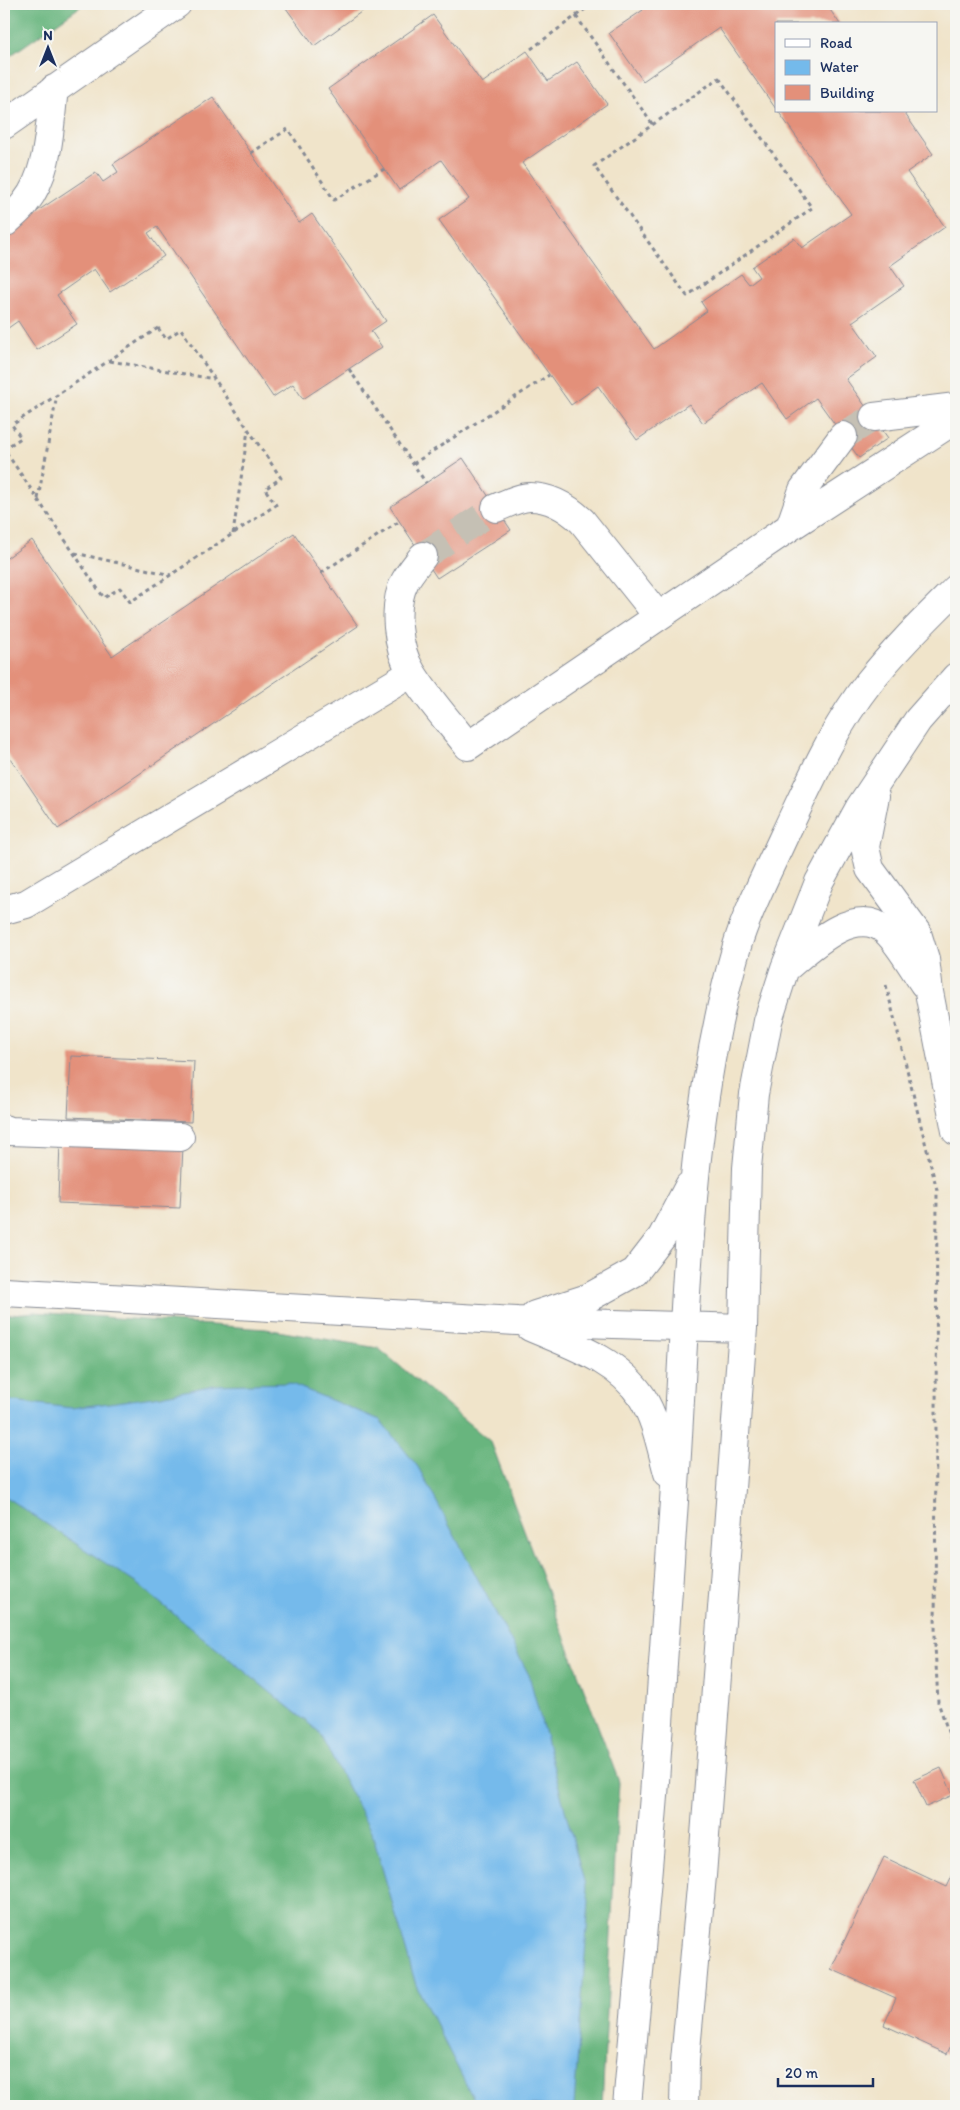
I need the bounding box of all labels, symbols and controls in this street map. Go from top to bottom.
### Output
north arrow [22,22,72,72]
legend [775,22,938,112]
text: N [43,27,53,44]
text: Road [820,34,853,52]
text: Water [820,58,859,76]
text: Building [820,84,874,102]
scale bar [778,2055,872,2087]
text: 20 m [785,2064,819,2082]

